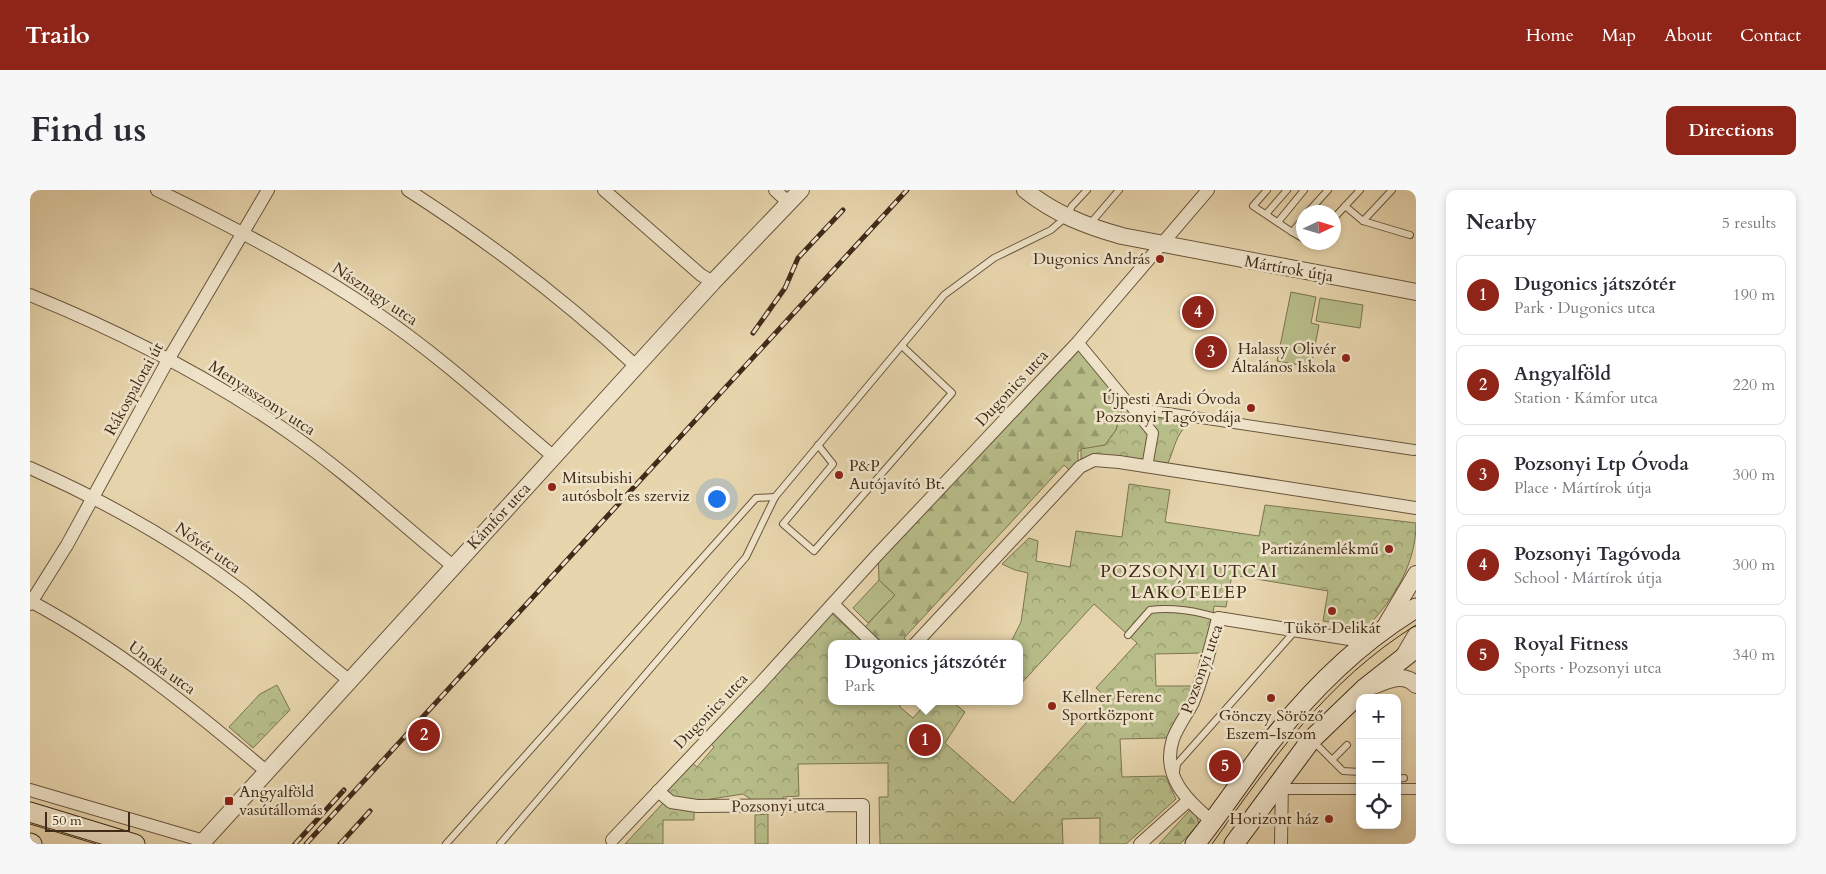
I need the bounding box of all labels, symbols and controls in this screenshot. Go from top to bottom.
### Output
text: Trailo [25,19,90,52]
text: Home [1526,23,1574,48]
text: Map [1602,23,1636,48]
text: About [1664,23,1712,48]
text: Contact [1740,23,1801,48]
text: Find us [30,106,146,154]
button: Directions [1666,106,1796,155]
north arrow [1296,205,1341,250]
text: Nearby [1466,208,1537,237]
text: 5 results [1722,212,1776,234]
place label: Dugonics András [1033,248,1150,270]
street label: Mártírok útja [1243,250,1335,288]
marker: Dugonics András [1154,253,1166,265]
street label: Násznagy utca [328,257,422,331]
text: Dugonics játszótér [1514,271,1676,297]
text: 1 [1479,284,1487,306]
text: 190 m [1733,284,1775,306]
pin: 4 [1182,293,1214,331]
text: Park · Dugonics utca [1514,297,1655,319]
pin: 3 [1195,333,1227,371]
street label: Rákospalotai út [99,338,169,440]
place label: Halassy Olivér Általános Iskola [1231,338,1336,378]
street label: Dugonics utca [971,345,1054,431]
marker: Halassy Olivér Általános Iskola [1340,352,1352,364]
street label: Menyasszony utca [204,355,320,441]
text: Angyalföld [1514,361,1611,387]
text: 2 [1479,374,1487,396]
text: 220 m [1733,374,1775,396]
text: Station · Kámfor utca [1514,387,1658,409]
place label: Újpesti Aradi Óvoda Pozsonyi Tagóvodája [1096,388,1241,428]
marker: Újpesti Aradi Óvoda Pozsonyi Tagóvodája [1245,402,1257,414]
text: Pozsonyi Ltp Óvoda [1514,451,1689,477]
place label: P&P Autójavító Bt. [849,455,945,495]
text: 3 [1479,464,1487,486]
text: 300 m [1733,464,1775,486]
place label: Mitsubishi autósbolt es szerviz [562,467,690,507]
marker: P&P Autójavító Bt. [833,469,845,481]
text: Place · Mártírok útja [1514,477,1652,499]
street label: Kámfor utca [462,478,536,554]
marker: Mitsubishi autósbolt es szerviz [546,481,558,493]
your location [704,486,730,512]
street label: Nővér utca [171,517,245,579]
place label: Partizánemlékmű [1261,538,1379,560]
text: Pozsonyi Tagóvoda [1514,541,1681,567]
marker: Partizánemlékmű [1383,543,1395,555]
text: 4 [1479,554,1487,576]
text: 300 m [1733,554,1775,576]
district label: POZSONYI UTCAI LAKÓTELEP [1100,559,1278,605]
text: School · Mártírok útja [1514,567,1662,589]
marker: Tükör Delikát [1326,605,1338,617]
place label: Tükör Delikát [1283,617,1381,639]
street label: Pozsonyi utca [1176,621,1228,717]
text: Royal Fitness [1514,631,1628,657]
street label: Unoka utca [124,636,200,700]
popup [828,640,1023,705]
text: 5 [1479,644,1487,666]
text: 340 m [1733,644,1775,666]
text: Dugonics játszótér [845,649,1006,675]
text: Sports · Pozsonyi utca [1514,657,1662,679]
street label: Dugonics utca [669,668,753,754]
text: Park [845,675,875,697]
place label: Kellner Ferenc Sportközpont [1062,686,1162,726]
marker: Gönczy Söröző Eszem-Iszom [1265,692,1277,704]
map controls [1356,694,1401,829]
button: + [1356,694,1401,739]
marker: Kellner Ferenc Sportközpont [1046,700,1058,712]
place label: Gönczy Söröző Eszem-Iszom [1219,705,1324,745]
pin: 2 [408,716,440,754]
pin: 1 [909,721,941,759]
button: − [1356,739,1401,784]
pin: 5 [1209,747,1241,785]
place label: Angyalföld vasútállomás [239,781,323,821]
button: locate [1356,784,1401,829]
street label: Pozsonyi utca [731,794,825,818]
marker: Angyalföld vasútállomás [223,795,235,807]
place label: Horizont ház [1230,808,1319,830]
scale bar [45,809,130,832]
text: 50 m [52,811,82,830]
marker: Horizont ház [1323,813,1335,825]

